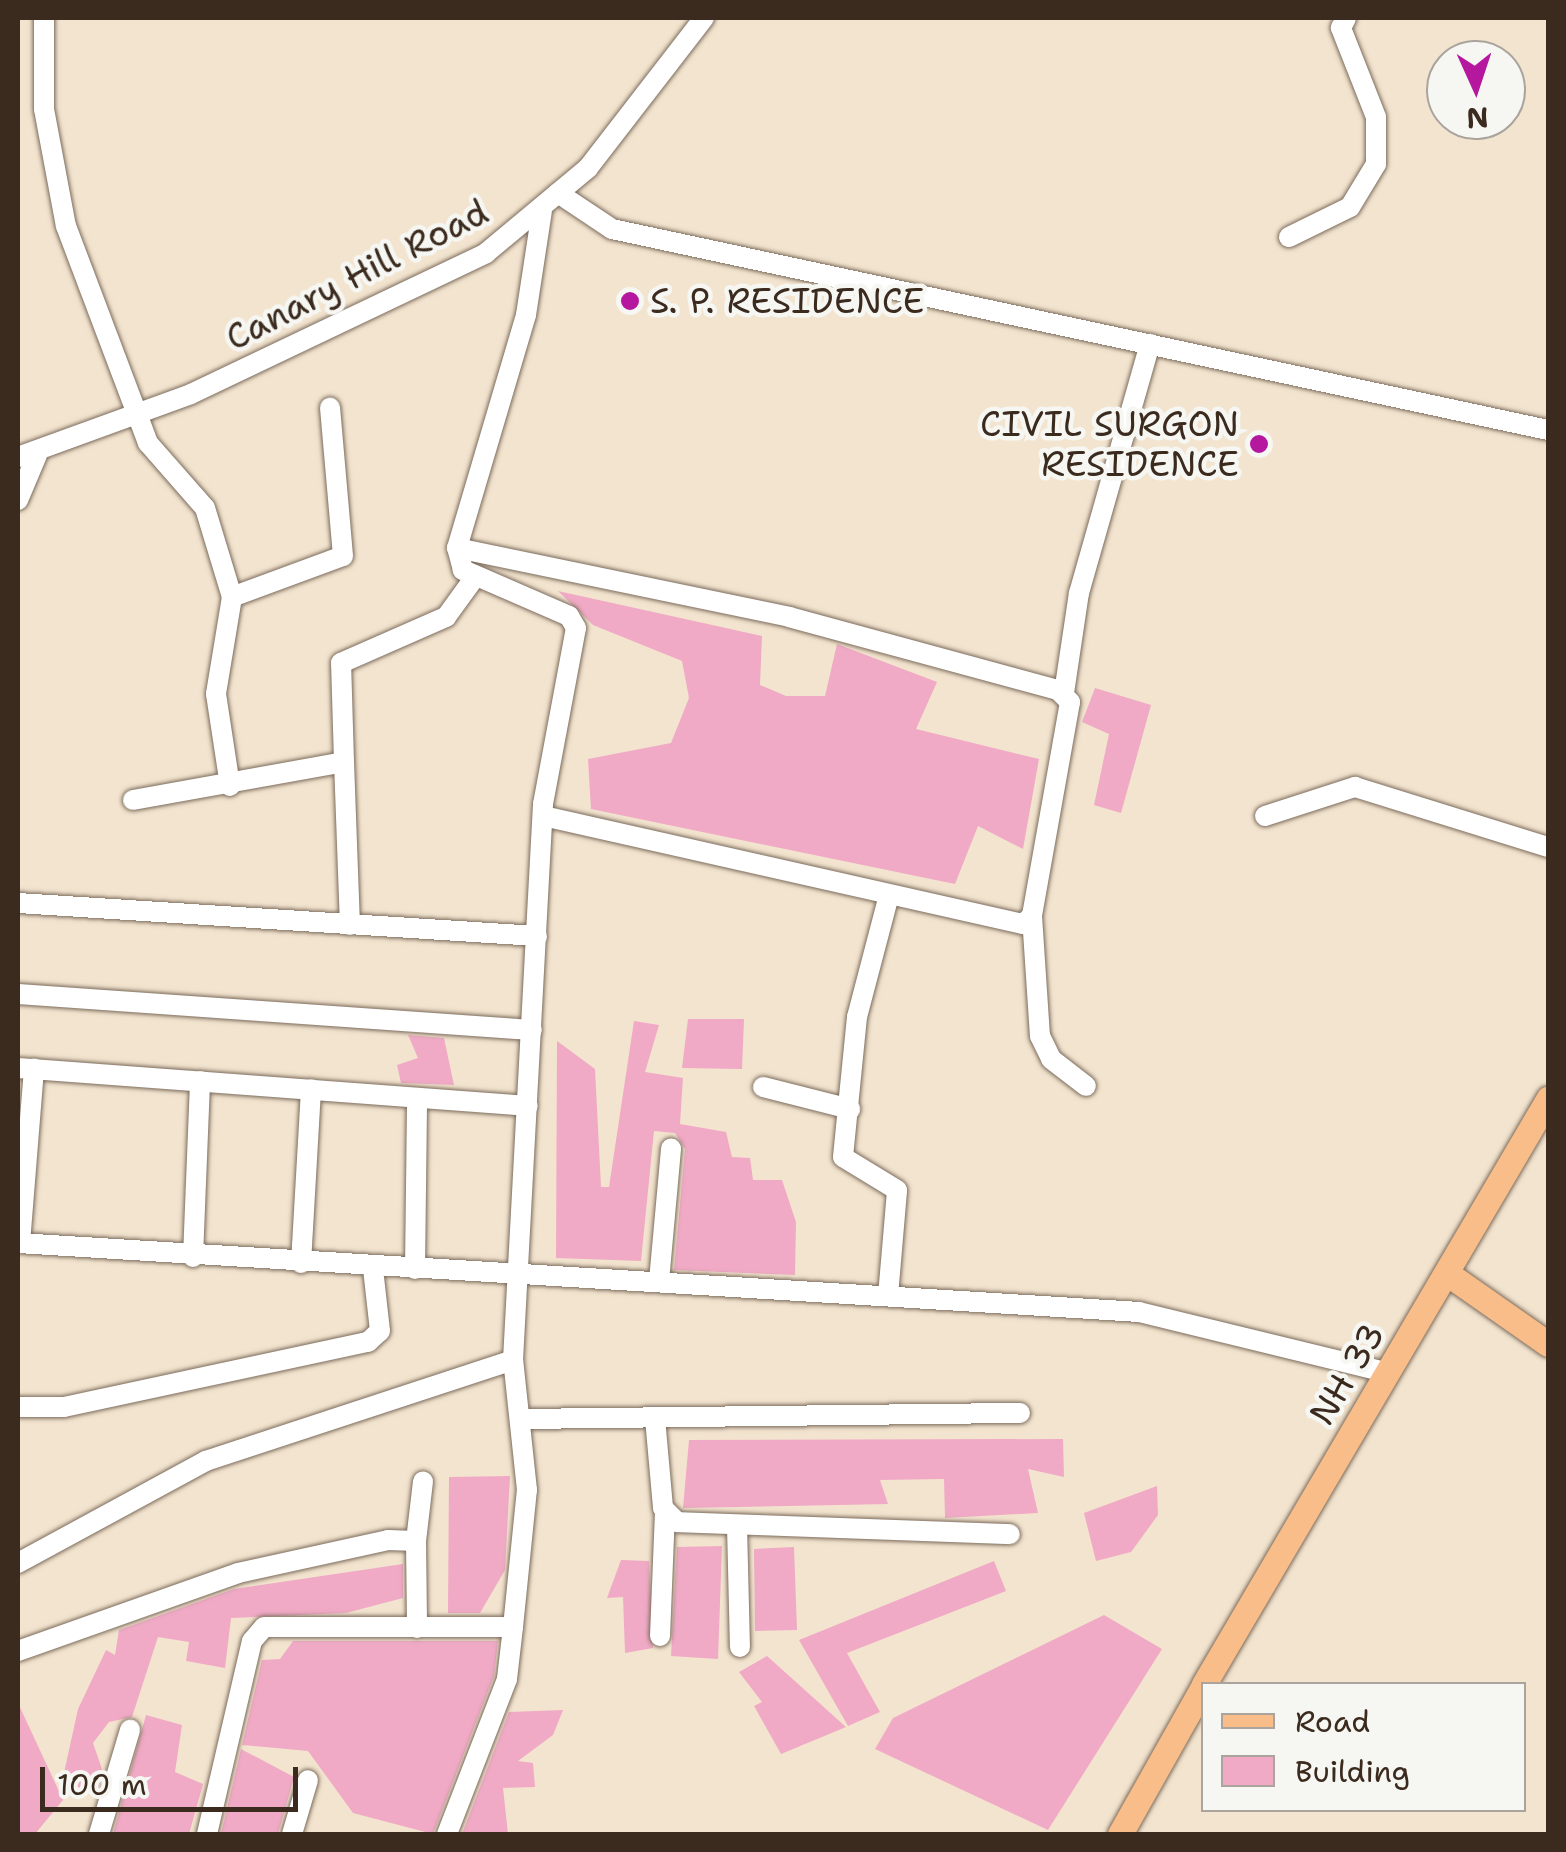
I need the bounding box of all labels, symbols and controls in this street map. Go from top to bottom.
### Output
north arrow [1426,40,1526,140]
text: N [1465,98,1490,138]
street label: Canary Hill Road [219,191,495,359]
place label: S. P. RESIDENCE [650,280,925,322]
marker: S. P. RESIDENCE [619,290,641,312]
place label: CIVIL SURGON RESIDENCE [980,403,1239,485]
marker: CIVIL SURGON RESIDENCE [1248,433,1270,455]
street label: NH 33 [1300,1316,1394,1432]
legend [1201,1682,1526,1812]
text: Road [1295,1701,1370,1742]
scale bar [45,1747,302,1809]
text: Building [1295,1751,1410,1792]
text: 100 m [57,1764,147,1805]

